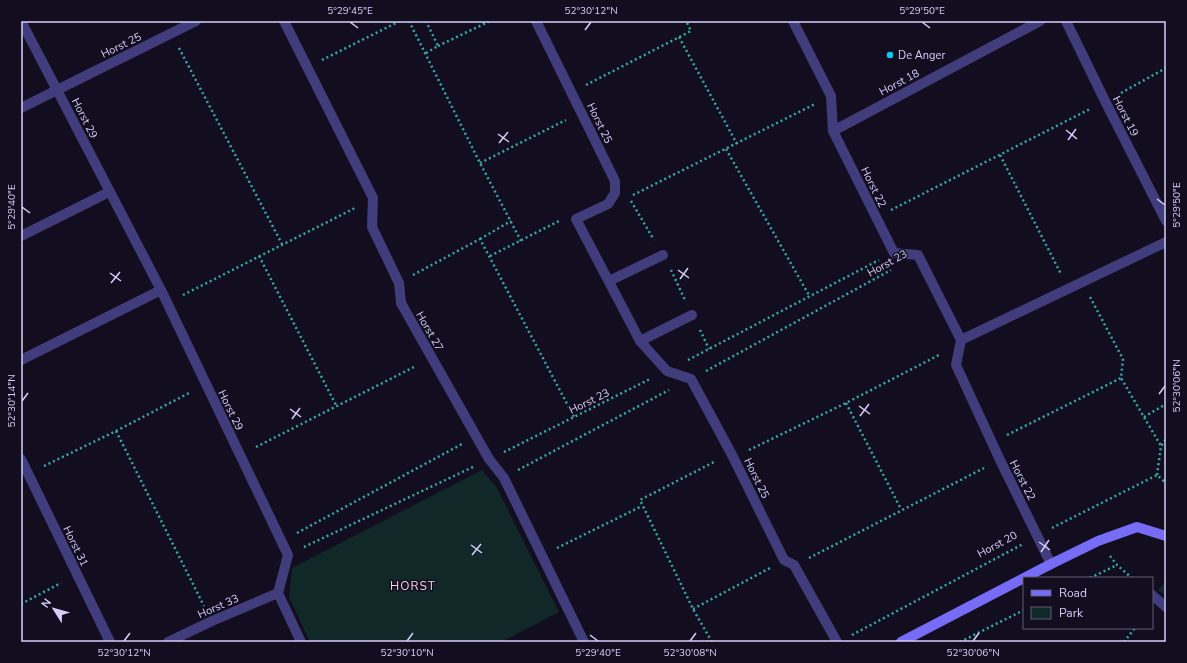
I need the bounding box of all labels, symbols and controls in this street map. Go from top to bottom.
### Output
text: 5°29'45"E [327,4,373,18]
text: 52°30'12"N [564,4,618,18]
text: 5°29'50"E [899,4,945,18]
street label: Horst 25 [98,29,144,62]
place label: De Anger [898,48,945,63]
marker: De Anger [885,50,895,60]
street label: Horst 18 [877,65,922,99]
street label: Horst 19 [1109,93,1142,139]
street label: Horst 29 [68,95,101,141]
street label: Horst 25 [583,100,616,146]
street label: Horst 22 [857,164,890,210]
text: 5°29'50"E [1170,182,1184,228]
text: 5°29'40"E [5,184,19,230]
street label: Horst 23 [865,246,910,281]
street label: Horst 27 [412,309,447,354]
text: 52°30'06"N [1170,359,1184,413]
text: 52°30'14"N [5,374,19,428]
street label: Horst 23 [566,385,612,418]
street label: Horst 29 [214,387,247,433]
street label: Horst 25 [740,455,773,501]
street label: Horst 22 [1006,457,1039,503]
street label: Horst 31 [59,523,92,569]
street label: Horst 20 [975,527,1020,561]
legend [1023,577,1153,629]
district label: HORST [390,578,436,594]
text: Road [1059,585,1087,601]
north arrow [34,589,74,629]
street label: Horst 33 [195,591,241,622]
text: N [38,595,55,611]
text: Park [1059,605,1084,621]
text: 52°30'12"N [97,646,151,660]
text: 52°30'10"N [380,646,434,660]
text: 5°29'40"E [575,646,621,660]
text: 52°30'08"N [663,646,717,660]
text: 52°30'06"N [946,646,1000,660]

